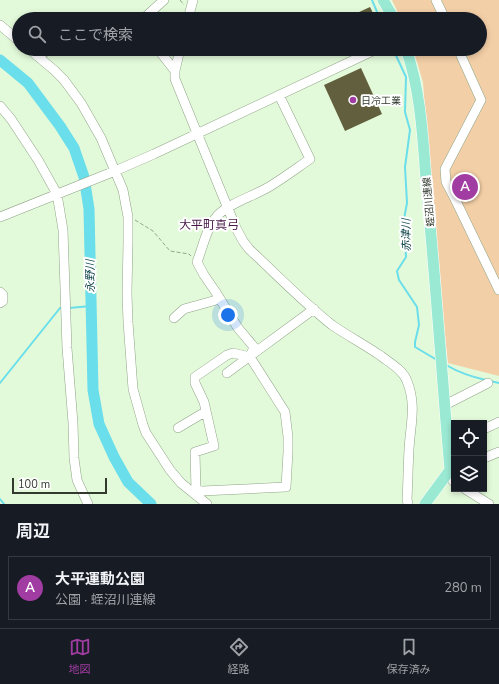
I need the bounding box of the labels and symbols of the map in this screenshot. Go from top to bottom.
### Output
place label: 日冷工業 [361,94,401,108]
marker: 日冷工業 [348,95,358,105]
pin: A [452,172,478,202]
street label: 蛭沼川連線 [420,176,438,227]
district label: 大平町真弓 [179,217,239,233]
water label: 赤津川 [399,217,414,252]
water label: 永野川 [83,258,98,293]
your location [218,305,238,325]
scale bar [12,476,107,495]

